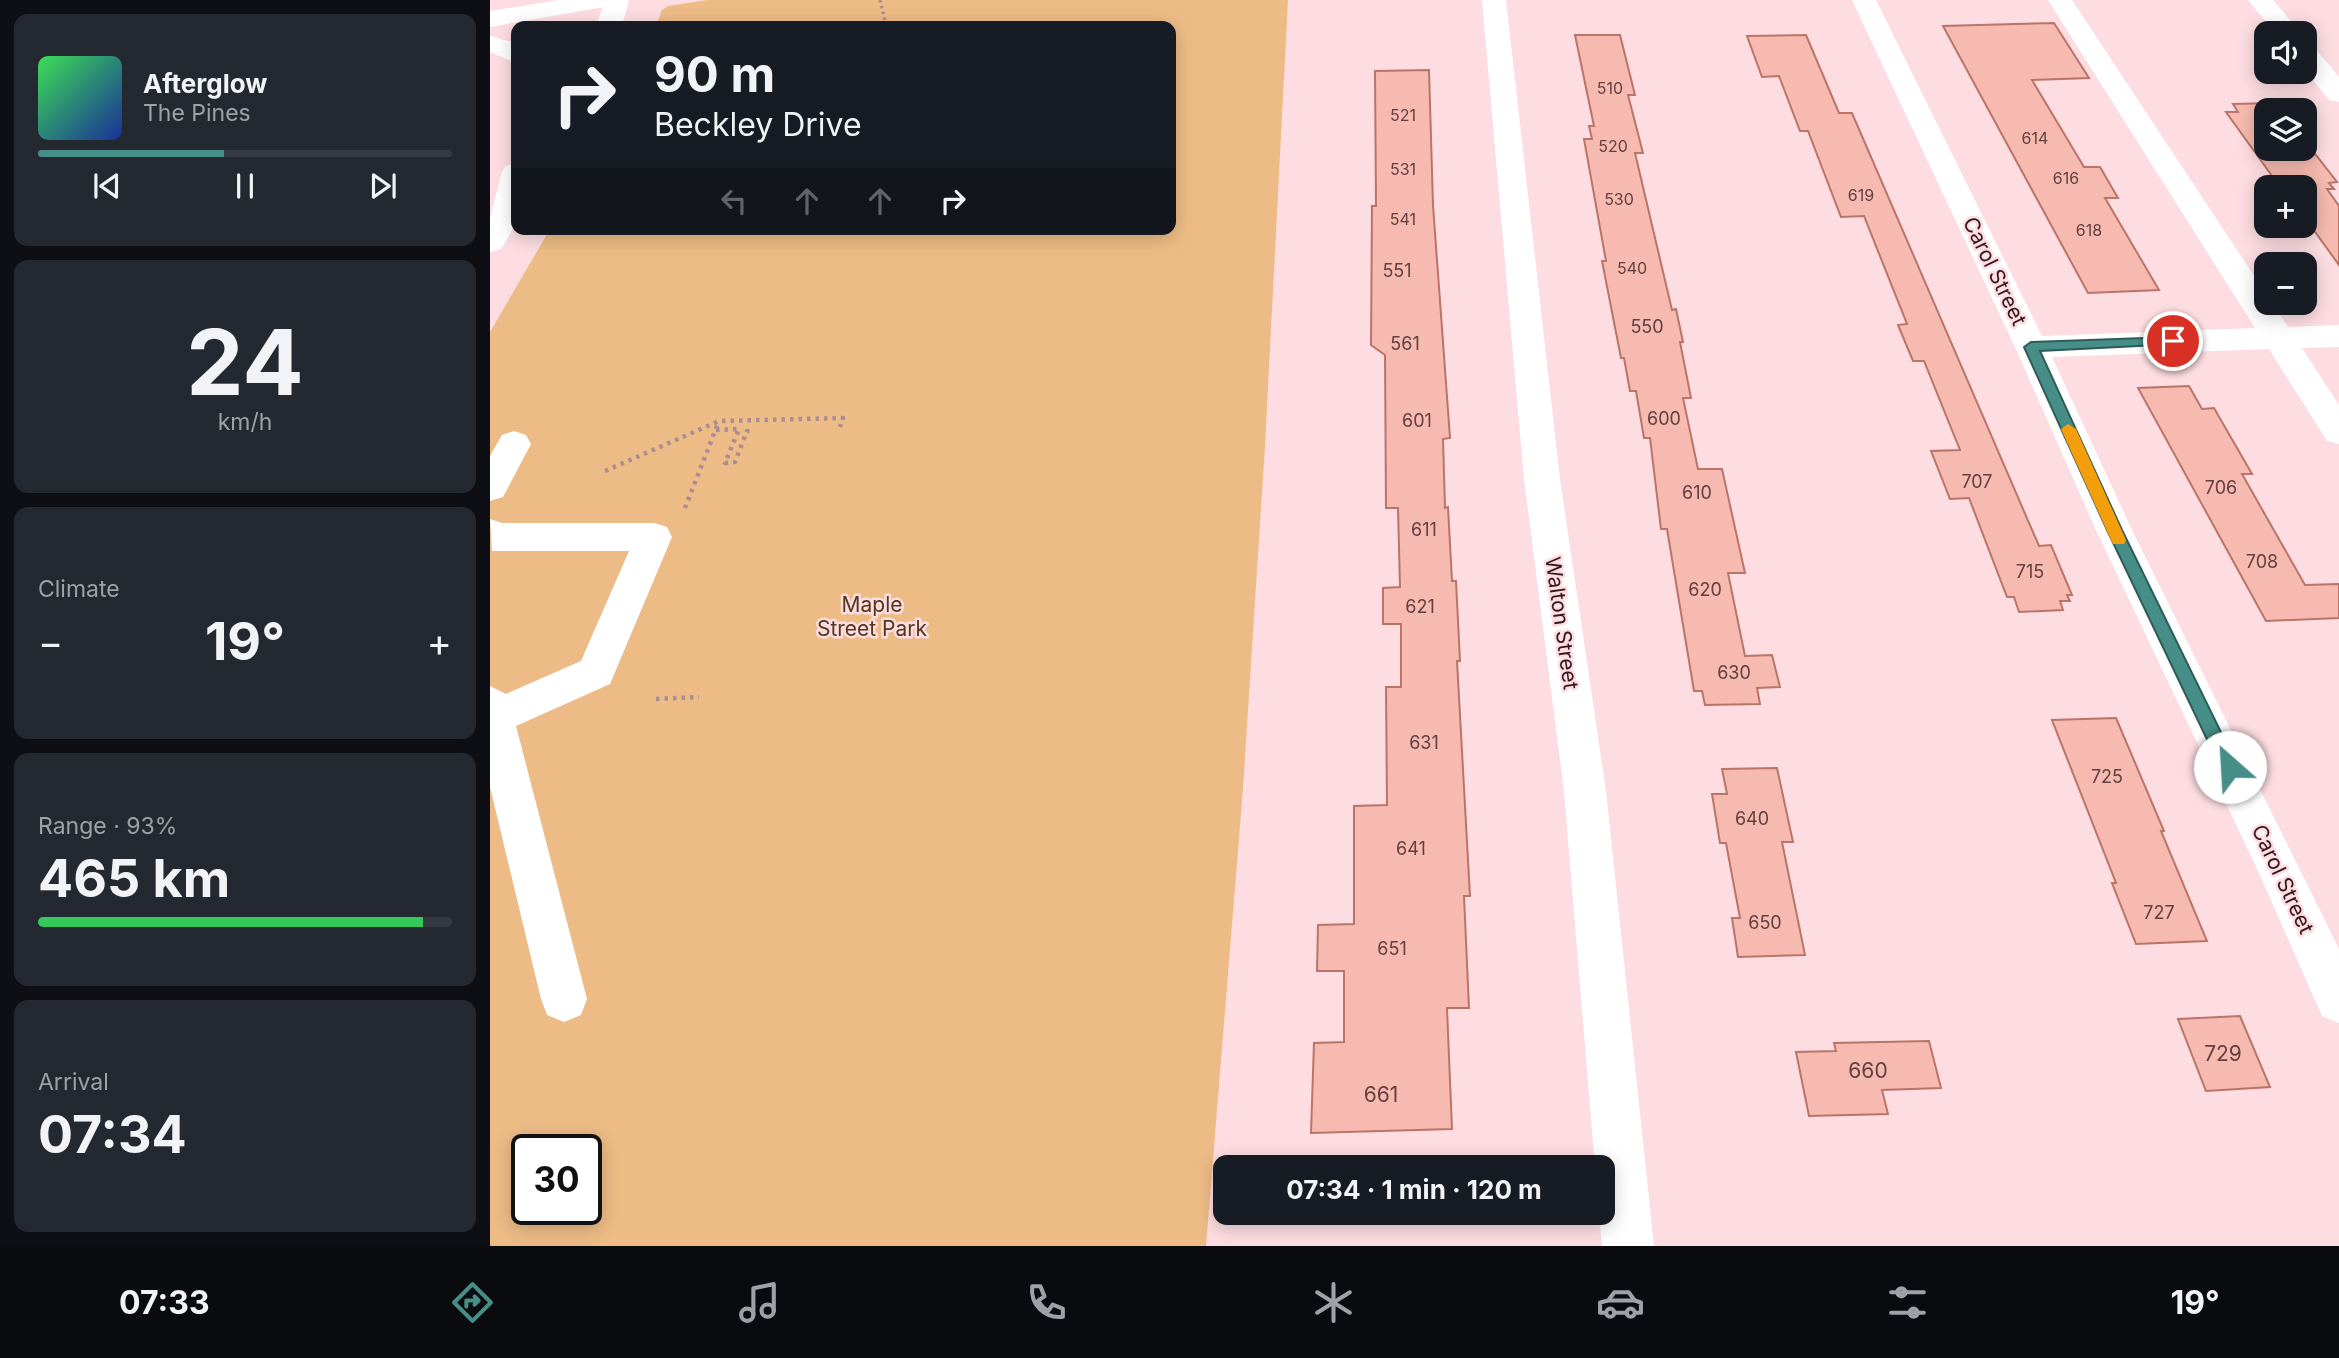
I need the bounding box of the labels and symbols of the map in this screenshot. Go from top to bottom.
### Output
house number: 510 [1597,78,1623,98]
house number: 521 [1390,105,1416,125]
house number: 614 [2022,128,2048,148]
house number: 520 [1598,136,1628,156]
house number: 531 [1390,159,1416,179]
house number: 616 [2053,168,2079,188]
house number: 619 [1848,185,1874,205]
house number: 530 [1604,189,1634,209]
house number: 541 [1390,209,1416,229]
street label: Carol Street [1958,213,2032,329]
house number: 618 [2076,220,2102,240]
house number: 540 [1617,258,1647,278]
house number: 551 [1382,260,1412,281]
pin [2143,311,2203,371]
house number: 550 [1630,316,1664,337]
house number: 561 [1390,333,1420,354]
house number: 600 [1647,408,1681,429]
house number: 601 [1402,410,1432,431]
house number: 707 [1961,471,1993,492]
house number: 706 [2205,477,2237,498]
house number: 610 [1682,482,1712,503]
house number: 611 [1411,519,1437,540]
house number: 708 [2246,551,2278,572]
street label: Walton Street [1540,555,1584,691]
house number: 715 [2016,561,2044,582]
house number: 620 [1688,579,1722,600]
park label: Maple Street Park [817,592,928,641]
house number: 621 [1405,596,1435,617]
house number: 630 [1717,662,1751,683]
position arrow [2193,730,2267,804]
house number: 631 [1409,732,1439,753]
house number: 725 [2091,766,2123,787]
house number: 640 [1735,808,1769,829]
street label: Carol Street [2247,820,2319,938]
house number: 641 [1396,838,1426,859]
house number: 727 [2143,902,2175,923]
house number: 650 [1748,912,1782,933]
house number: 651 [1377,938,1407,959]
house number: 729 [2204,1041,2242,1066]
house number: 660 [1848,1058,1888,1083]
house number: 661 [1364,1082,1398,1107]
speed limit sign: 30 [511,1134,602,1225]

